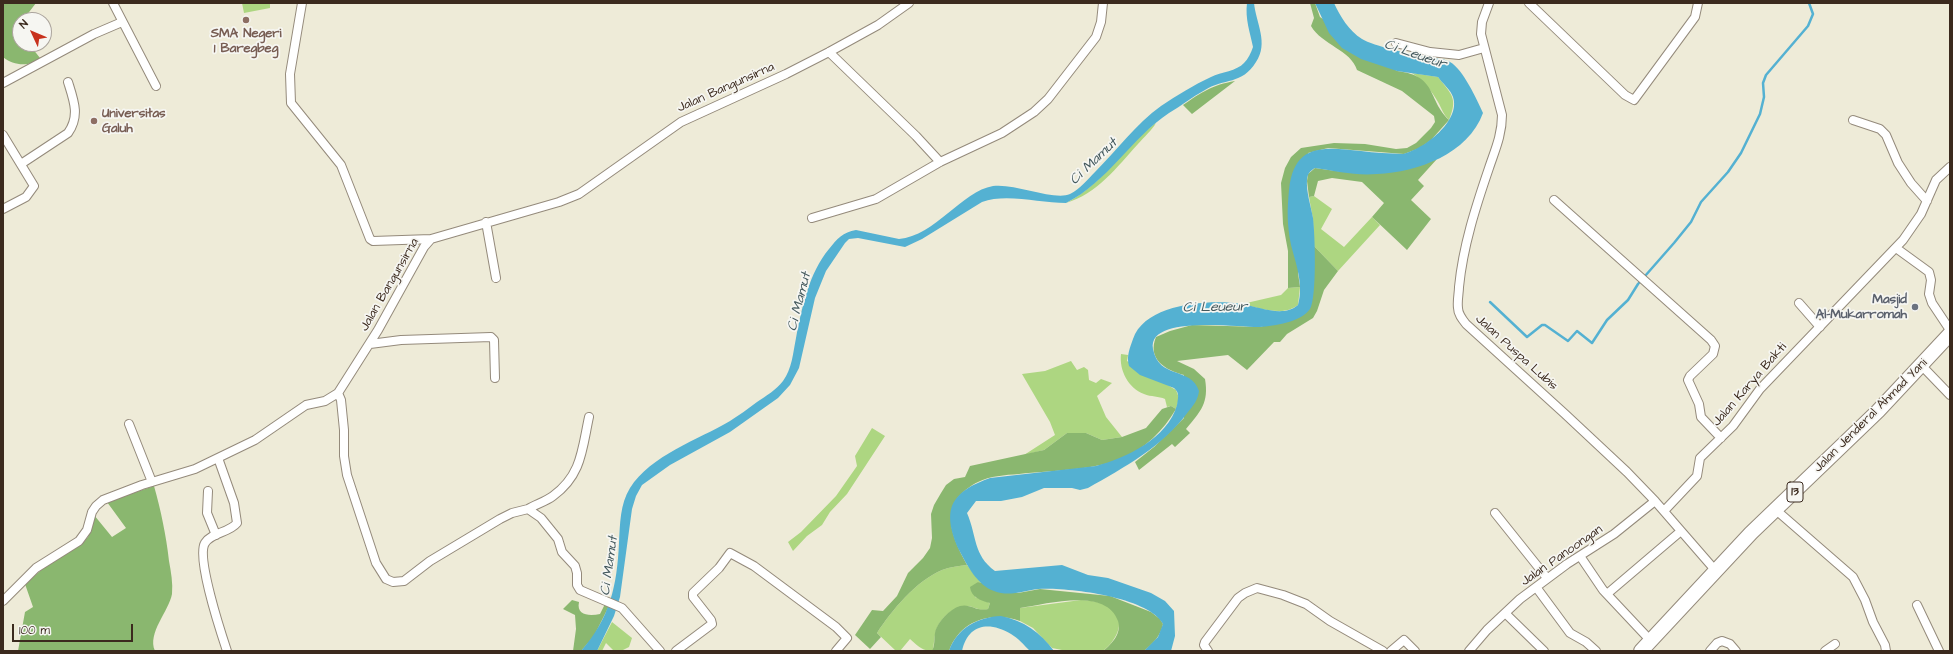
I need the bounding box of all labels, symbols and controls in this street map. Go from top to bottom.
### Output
north arrow [12,12,52,52]
marker: SMA Negeri 1 Baregbeg [241,15,251,25]
text: N [16,16,32,32]
place label: SMA Negeri 1 Baregbeg [211,26,281,57]
water label: Ci Leueur [1382,37,1448,73]
street label: Jalan Bangunsirna [675,60,777,116]
place label: Universitas Galuh [102,106,166,137]
marker: Universitas Galuh [89,116,99,126]
water label: Ci Mamut [1067,135,1121,189]
street label: Jalan Bangunsirna [357,236,423,334]
water label: Ci Mamut [785,271,815,333]
place label: Masjid Al-Mukarromah [1816,292,1907,323]
water label: Ci Leueur [1183,299,1247,317]
marker: Masjid Al-Mukarromah [1910,302,1920,312]
street label: Jalan Puspa Lubis [1471,312,1561,394]
street label: Jalan Karya Bakti [1709,340,1791,430]
street label: Jalan Jenderal Ahmad Yani [1811,356,1931,476]
road number: 13 [1787,482,1803,502]
street label: Jalan Panoongan [1518,522,1606,590]
water label: Ci Mamut [598,535,622,597]
scale bar [14,616,135,642]
text: 100 m [19,622,50,639]

